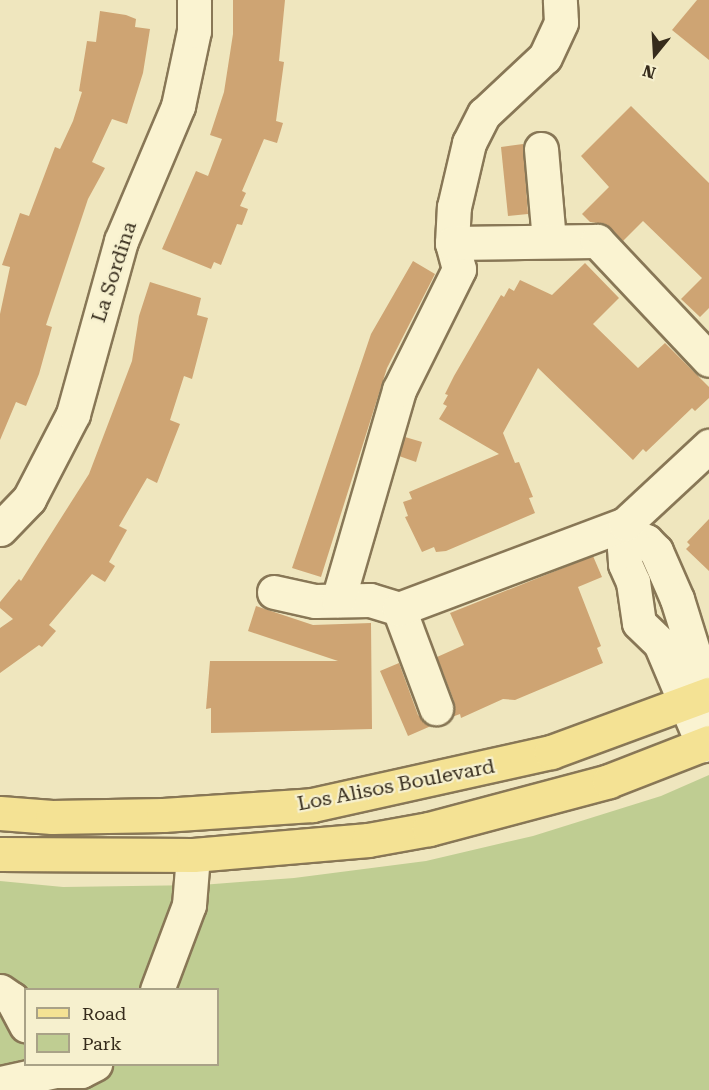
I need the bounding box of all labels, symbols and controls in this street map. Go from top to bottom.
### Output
north arrow [625,24,685,84]
text: N [640,61,658,83]
street label: La Sordina [86,219,142,325]
street label: Los Alisos Boulevard [295,754,497,816]
legend [24,988,219,1066]
text: Road [82,1003,126,1024]
text: Park [82,1033,122,1054]

